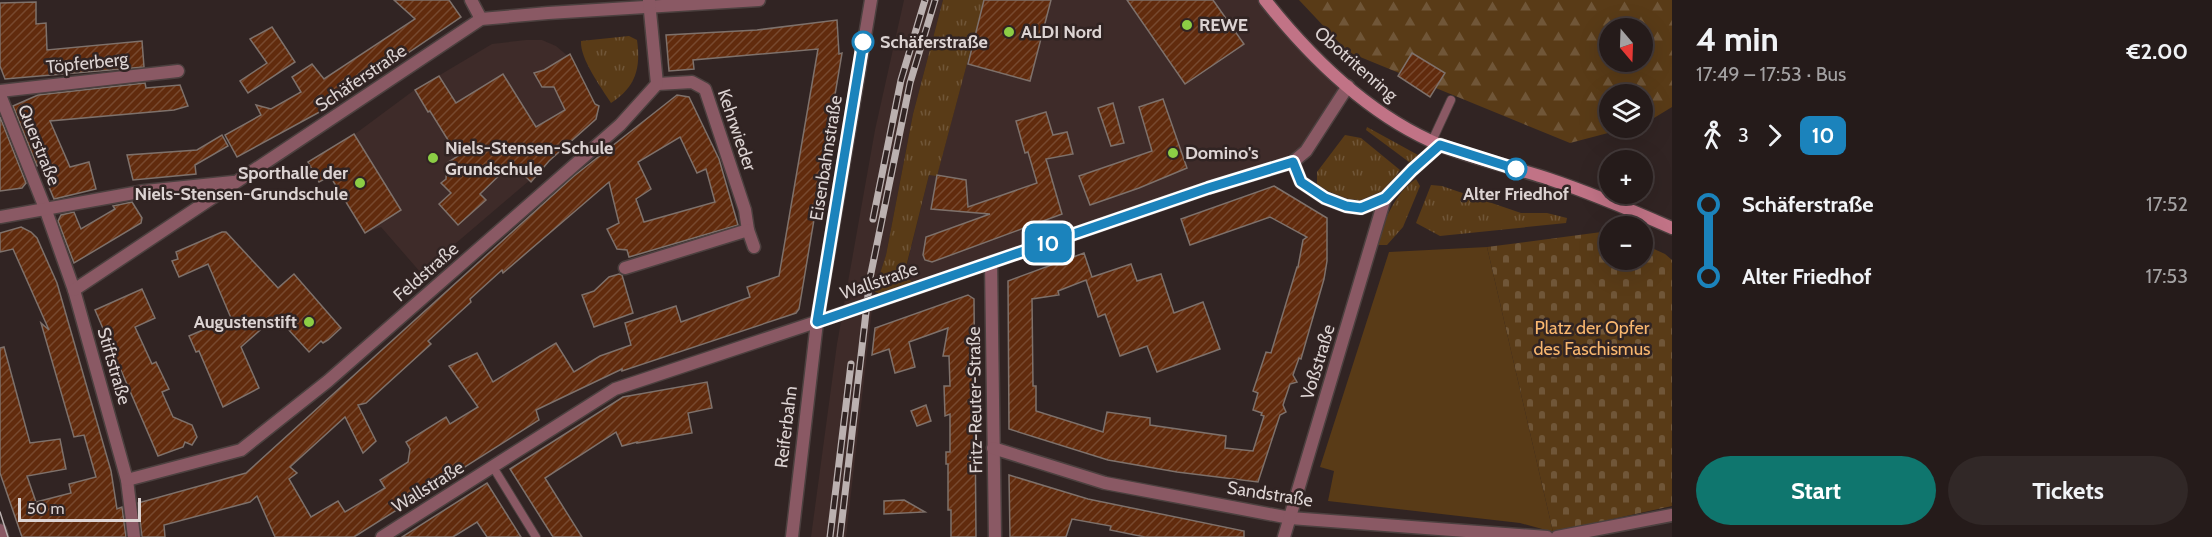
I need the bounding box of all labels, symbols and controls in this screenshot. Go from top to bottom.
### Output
place label: REWE [1199,14,1248,36]
marker: REWE [1180,18,1194,32]
north arrow [1599,18,1653,72]
map controls [1599,18,1653,270]
text: 4 min [1696,19,1779,59]
place label: ALDI Nord [1021,21,1102,43]
street label: Obotritenring [1310,22,1403,107]
marker: ALDI Nord [1002,25,1016,39]
marker: Schäferstraße [852,31,874,53]
place label: Schäferstraße [880,31,988,53]
text: €2.00 [2127,38,2188,65]
street label: Schäferstraße [311,40,411,116]
street label: Töpferberg [45,48,130,78]
text: 17:49 – 17:53 · Bus [1696,62,1846,86]
button: layers [1599,84,1653,138]
street label: Kehrwieder [713,86,761,174]
street label: Eisenbahnstraße [805,94,847,222]
street label: Querstraße [13,101,65,189]
icon: walk [1696,119,1729,152]
icon: forward [1758,119,1791,152]
text: 3 [1738,123,1749,147]
text: 10 [1812,123,1834,148]
place label: Niels-Stensen-Schule Grundschule [445,137,613,180]
place label: Domino's [1185,142,1259,164]
marker: Domino's [1166,146,1180,160]
button: + [1599,150,1653,204]
marker: Niels-Stensen-Schule Grundschule [426,151,440,165]
marker: Alter Friedhof [1505,158,1527,180]
place label: Sporthalle der Niels-Stensen-Grundschule [135,162,348,205]
marker: Sporthalle der Niels-Stensen-Grundschule [353,176,367,190]
place label: Alter Friedhof [1463,183,1569,205]
text: Schäferstraße [1742,191,1874,218]
text: 17:52 [2146,192,2188,216]
button: − [1599,216,1653,270]
line badge: 10 [1021,224,1075,262]
text: 10 [1037,231,1059,256]
street label: Feldstraße [389,238,463,306]
street label: Wallstraße [837,257,921,305]
text: Alter Friedhof [1742,263,1872,290]
text: 17:53 [2146,264,2188,288]
place label: Augustenstift [194,311,297,333]
marker: Augustenstift [302,315,316,329]
park label: Platz der Opfer des Faschismus [1533,317,1651,360]
street label: Voßstraße [1296,322,1340,402]
street label: Stiftstraße [92,325,136,407]
street label: Fritz-Reuter-Straße [963,326,987,474]
street label: Reiferbahn [770,385,802,469]
street label: Wallstraße [388,456,468,518]
button: Start [1696,456,1936,525]
button: Tickets [1948,456,2188,525]
street label: Sandstraße [1226,476,1314,512]
scale bar [18,495,141,522]
text: 50 m [27,499,64,518]

